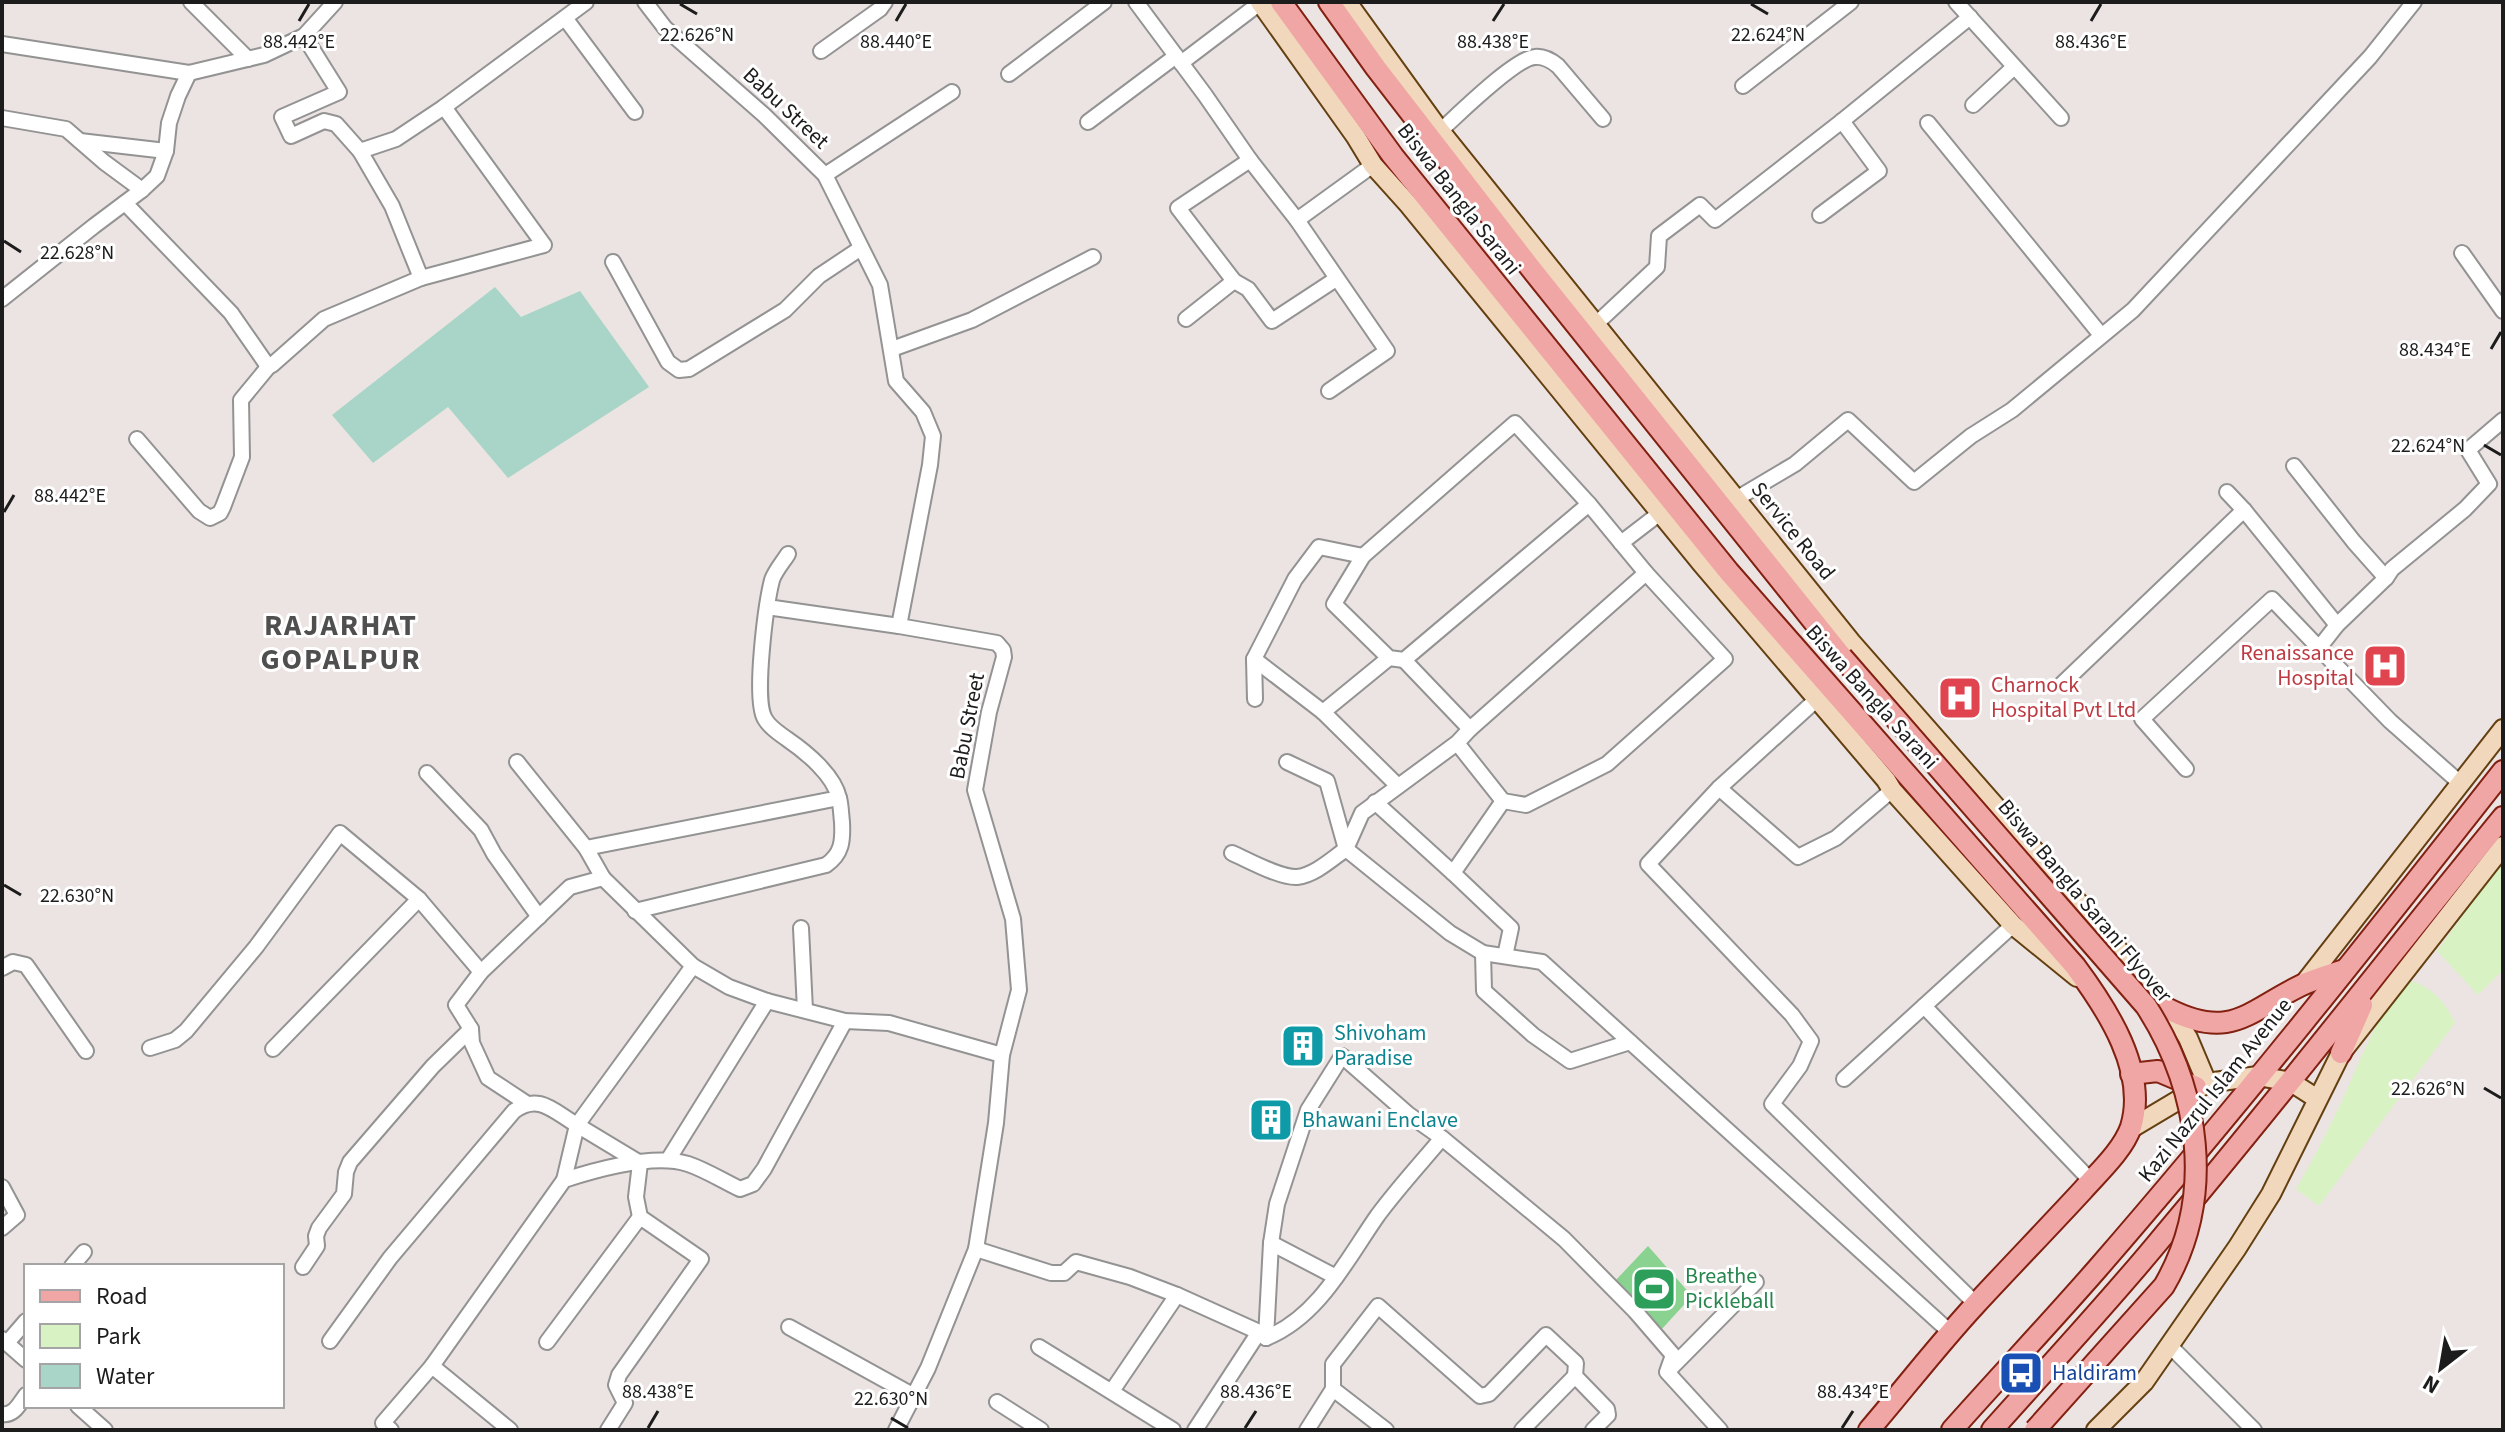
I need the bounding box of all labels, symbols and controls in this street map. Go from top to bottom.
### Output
text: 22.626°N [660,21,734,49]
text: 22.624°N [1731,21,1805,49]
text: 88.442°E [263,28,335,56]
text: 88.440°E [860,28,932,56]
text: 88.438°E [1457,28,1529,56]
text: 88.436°E [2055,28,2127,56]
street label: Babu Street [736,60,837,157]
street label: Biswa Bangla Sarani [1389,116,1529,282]
text: 22.628°N [40,239,114,267]
text: 88.434°E [2399,336,2471,364]
text: 22.624°N [2391,432,2465,460]
street label: Service Road [1743,475,1843,587]
text: 88.442°E [34,482,106,510]
district label: RAJARHAT GOPALPUR [260,604,422,681]
street label: Biswa Bangla Sarani [1798,617,1946,777]
place label: Renaissance Hospital [2240,637,2354,694]
hospital icon: Renaissance Hospital [2361,642,2409,690]
place label: Charnock Hospital Pvt Ltd [1991,669,2136,726]
street label: Babu Street [941,670,993,782]
hospital icon: Charnock Hospital Pvt Ltd [1936,674,1984,722]
street label: Biswa Bangla Sarani Flyover [1990,792,2180,1010]
text: 22.630°N [40,882,114,910]
street label: Kazi Nazrul Islam Avenue [2130,991,2300,1189]
place label: Shivoham Paradise [1334,1017,1427,1074]
building icon: Shivoham Paradise [1279,1022,1327,1070]
text: 22.626°N [2391,1075,2465,1103]
building icon: Bhawani Enclave [1247,1096,1295,1144]
place label: Bhawani Enclave [1302,1104,1458,1136]
place label: Breathe Pickleball [1685,1260,1774,1317]
legend [24,1264,284,1408]
sports icon: Breathe Pickleball [1630,1265,1678,1313]
text: Road [96,1279,148,1314]
text: Park [96,1319,141,1354]
north arrow [2401,1328,2481,1408]
bus stop icon: Haldiram [1997,1349,2045,1397]
place label: Haldiram [2052,1357,2137,1389]
text: Water [96,1359,155,1394]
text: N [2417,1367,2446,1402]
text: 88.438°E [622,1378,694,1406]
text: 88.436°E [1220,1378,1292,1406]
text: 88.434°E [1817,1378,1889,1406]
text: 22.630°N [854,1385,928,1413]

